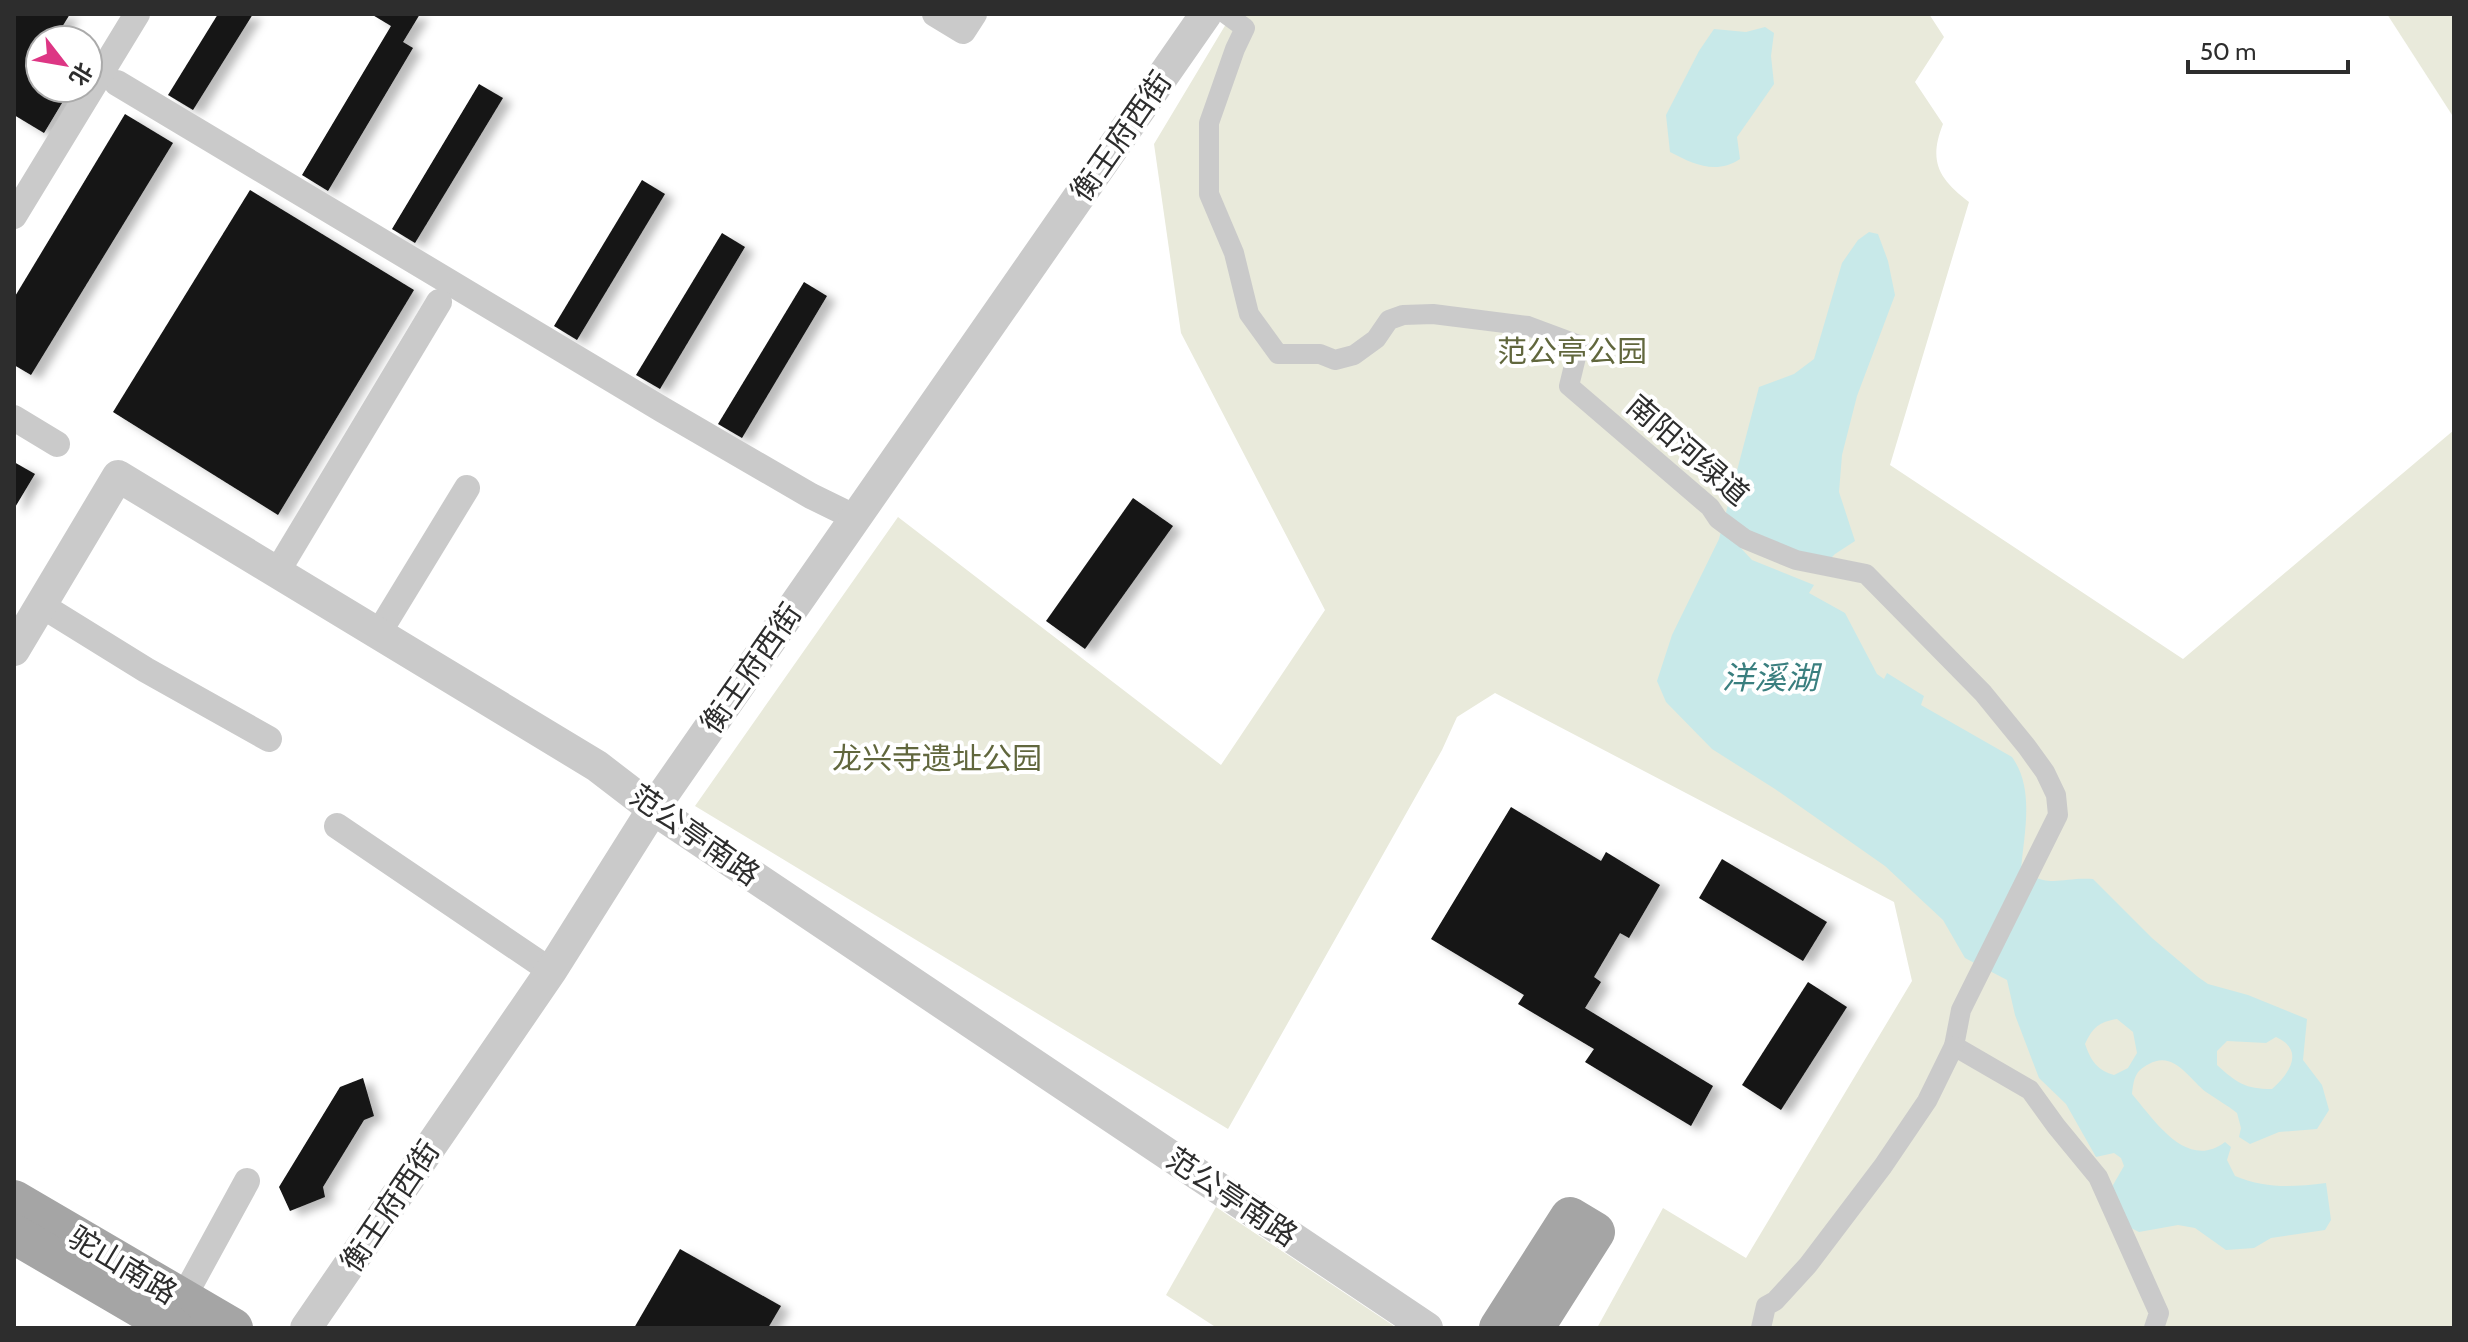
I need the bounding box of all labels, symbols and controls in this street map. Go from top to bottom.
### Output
north arrow [24,24,104,104]
scale bar [2188,24,2348,74]
text: 50 m [2200,37,2256,66]
text: 北 [63,58,98,90]
street label: 衡王府西街 [1063,64,1179,208]
park label: 范公亭公园 [1497,333,1647,370]
street label: 南阳河绿道 [1619,387,1757,513]
street label: 衡王府西街 [693,596,809,740]
water label: 洋溪湖 [1722,658,1823,697]
park label: 龙兴寺遗址公园 [832,740,1042,777]
street label: 范公亭南路 [623,777,767,893]
street label: 衡王府西街 [333,1133,447,1279]
street label: 范公亭南路 [1159,1140,1305,1254]
street label: 驼山南路 [62,1218,184,1312]

